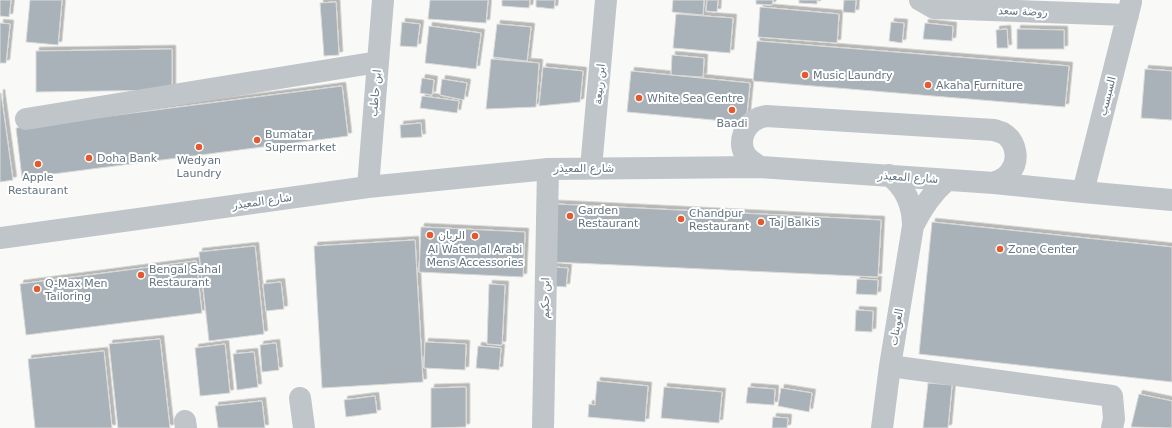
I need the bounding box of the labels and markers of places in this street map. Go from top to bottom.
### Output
place label: Music Laundry [813,69,893,82]
marker: Music Laundry [800,70,810,80]
place label: Akaha Furniture [936,79,1023,92]
marker: Akaha Furniture [923,80,933,90]
place label: White Sea Centre [647,92,743,105]
marker: White Sea Centre [634,93,644,103]
marker: Baadi [727,105,737,115]
place label: Baadi [716,117,748,130]
place label: Bumatar Supermarket [265,128,337,154]
marker: Bumatar Supermarket [252,135,262,145]
marker: Wedyan Laundry [194,142,204,152]
place label: Doha Bank [97,152,158,165]
marker: Doha Bank [84,153,94,163]
place label: Wedyan Laundry [177,154,222,180]
marker: Apple Restaurant [33,159,43,169]
place label: Apple Restaurant [8,171,69,197]
place label: Garden Restaurant [578,204,639,230]
place label: Chandpur Restaurant [689,207,750,233]
marker: Garden Restaurant [565,211,575,221]
marker: Chandpur Restaurant [676,214,686,224]
place label: Taj Balkis [768,216,820,229]
marker: Taj Balkis [756,217,766,227]
place label: الريان [438,229,465,242]
marker: الريان [425,230,435,240]
marker: Al Waten al Arabi Mens Accessories [470,231,480,241]
place label: Al Waten al Arabi Mens Accessories [427,243,524,269]
place label: Zone Center [1008,243,1077,256]
marker: Zone Center [995,244,1005,254]
place label: Bengal Sahal Restaurant [149,263,221,289]
marker: Bengal Sahal Restaurant [136,270,146,280]
place label: Q-Max Men Tailoring [44,277,107,303]
marker: Q-Max Men Tailoring [32,284,42,294]

